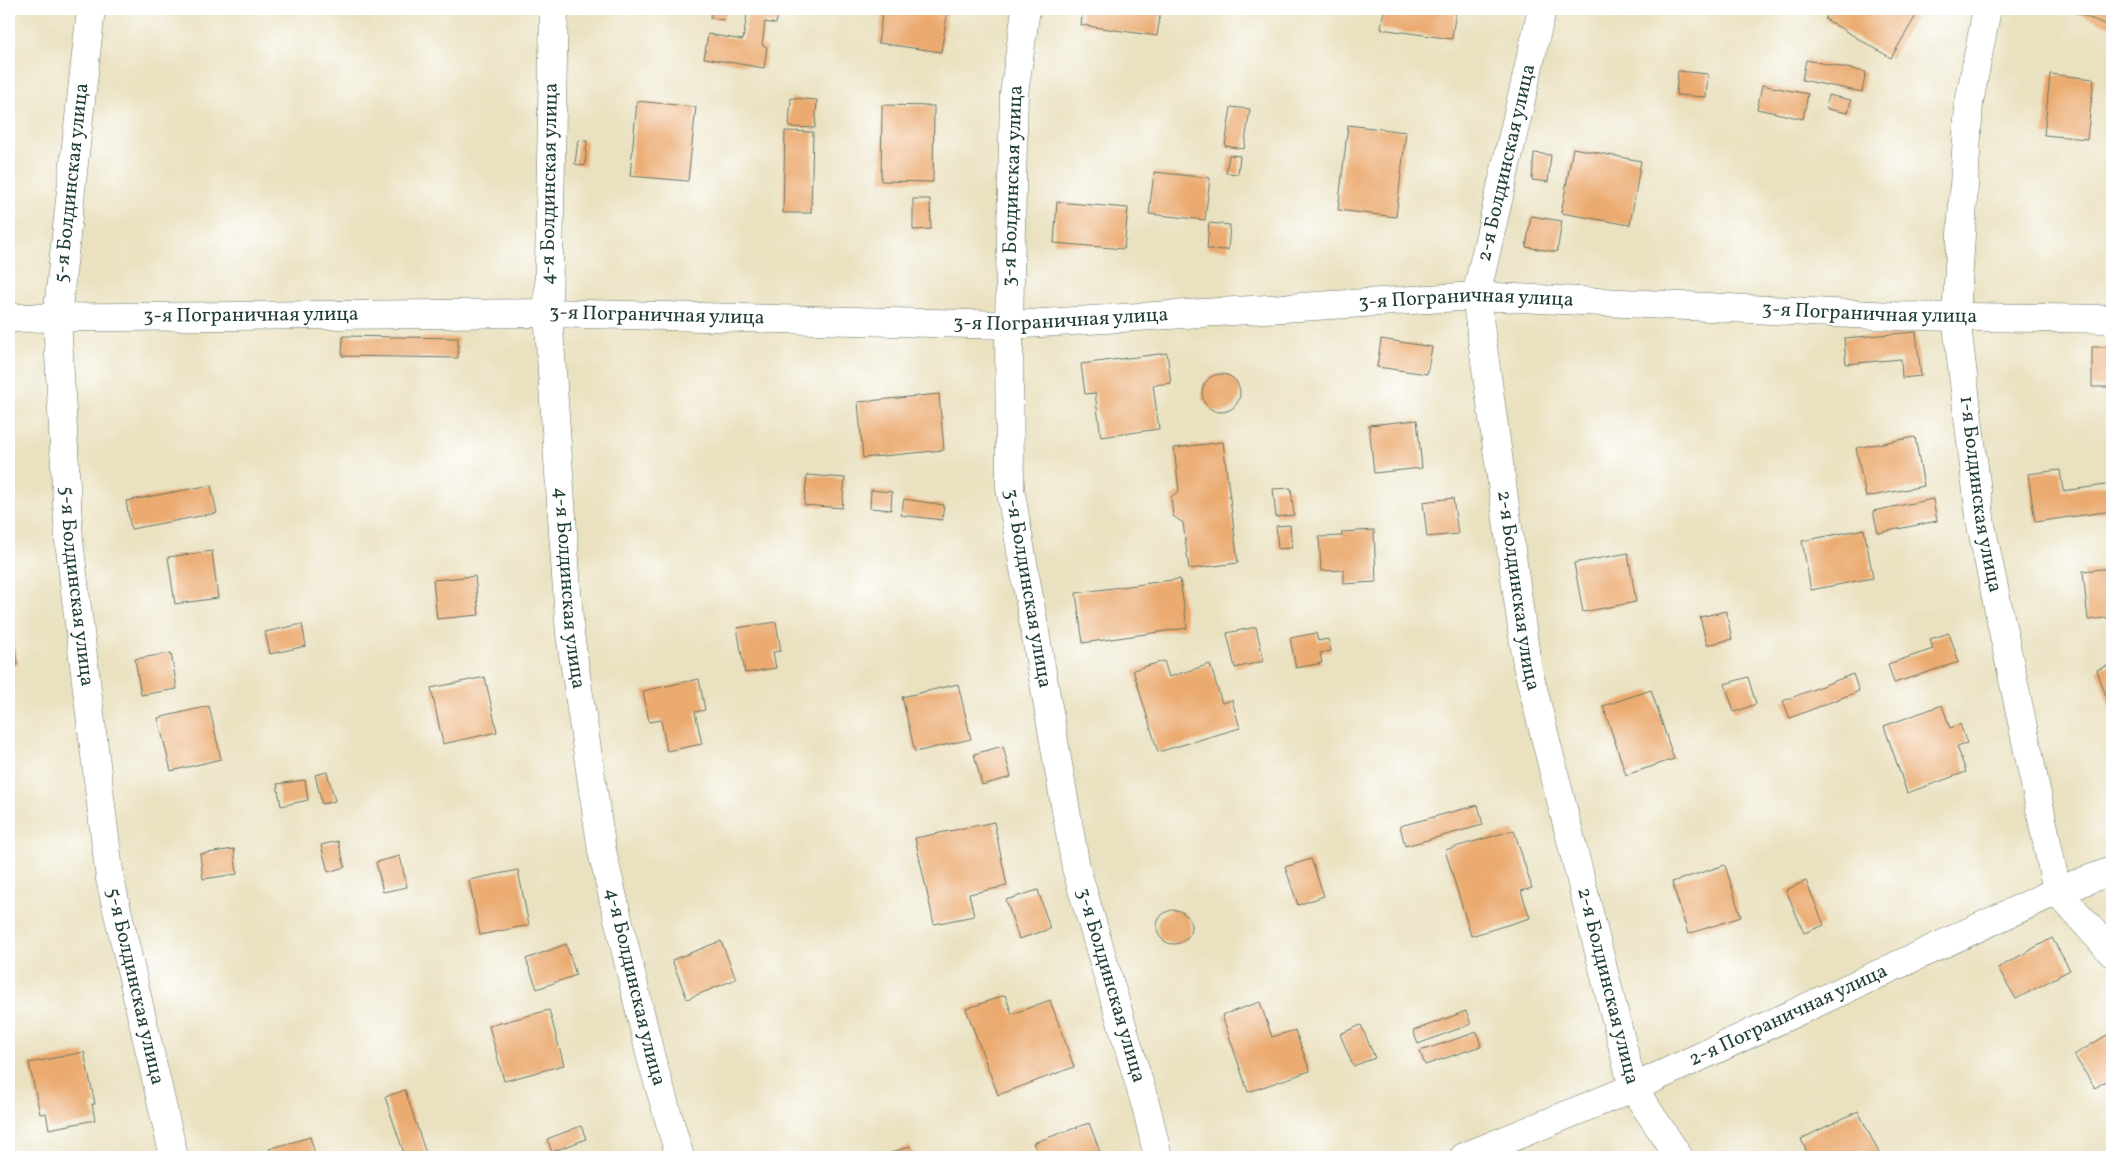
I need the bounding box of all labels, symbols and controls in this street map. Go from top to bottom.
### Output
street label: 2-я Болдинская улица [1471,61,1543,265]
street label: 5-я Болдинская улица [48,82,96,284]
street label: 4-я Болдинская улица [534,82,566,286]
street label: 3-я Болдинская улица [995,85,1031,287]
street label: 3-я Пограничная улица [1357,282,1574,317]
street label: 3-я Пограничная улица [1761,296,1977,331]
street label: 3-я Пограничная улица [549,299,765,333]
street label: 3-я Пограничная улица [143,301,359,331]
street label: 3-я Пограничная улица [953,301,1169,339]
street label: 1-я Болдинская улица [1952,394,2009,595]
street label: 5-я Болдинская улица [52,486,101,688]
street label: 4-я Болдинская улица [546,486,592,691]
street label: 3-я Болдинская улица [996,487,1059,690]
street label: 2-я Болдинская улица [1489,489,1547,694]
street label: 5-я Болдинская улица [99,885,171,1088]
street label: 4-я Болдинская улица [597,885,672,1089]
street label: 3-я Болдинская улица [1069,885,1152,1086]
street label: 2-я Болдинская улица [1569,885,1646,1088]
street label: 2-я Пограничная улица [1685,958,1892,1074]

